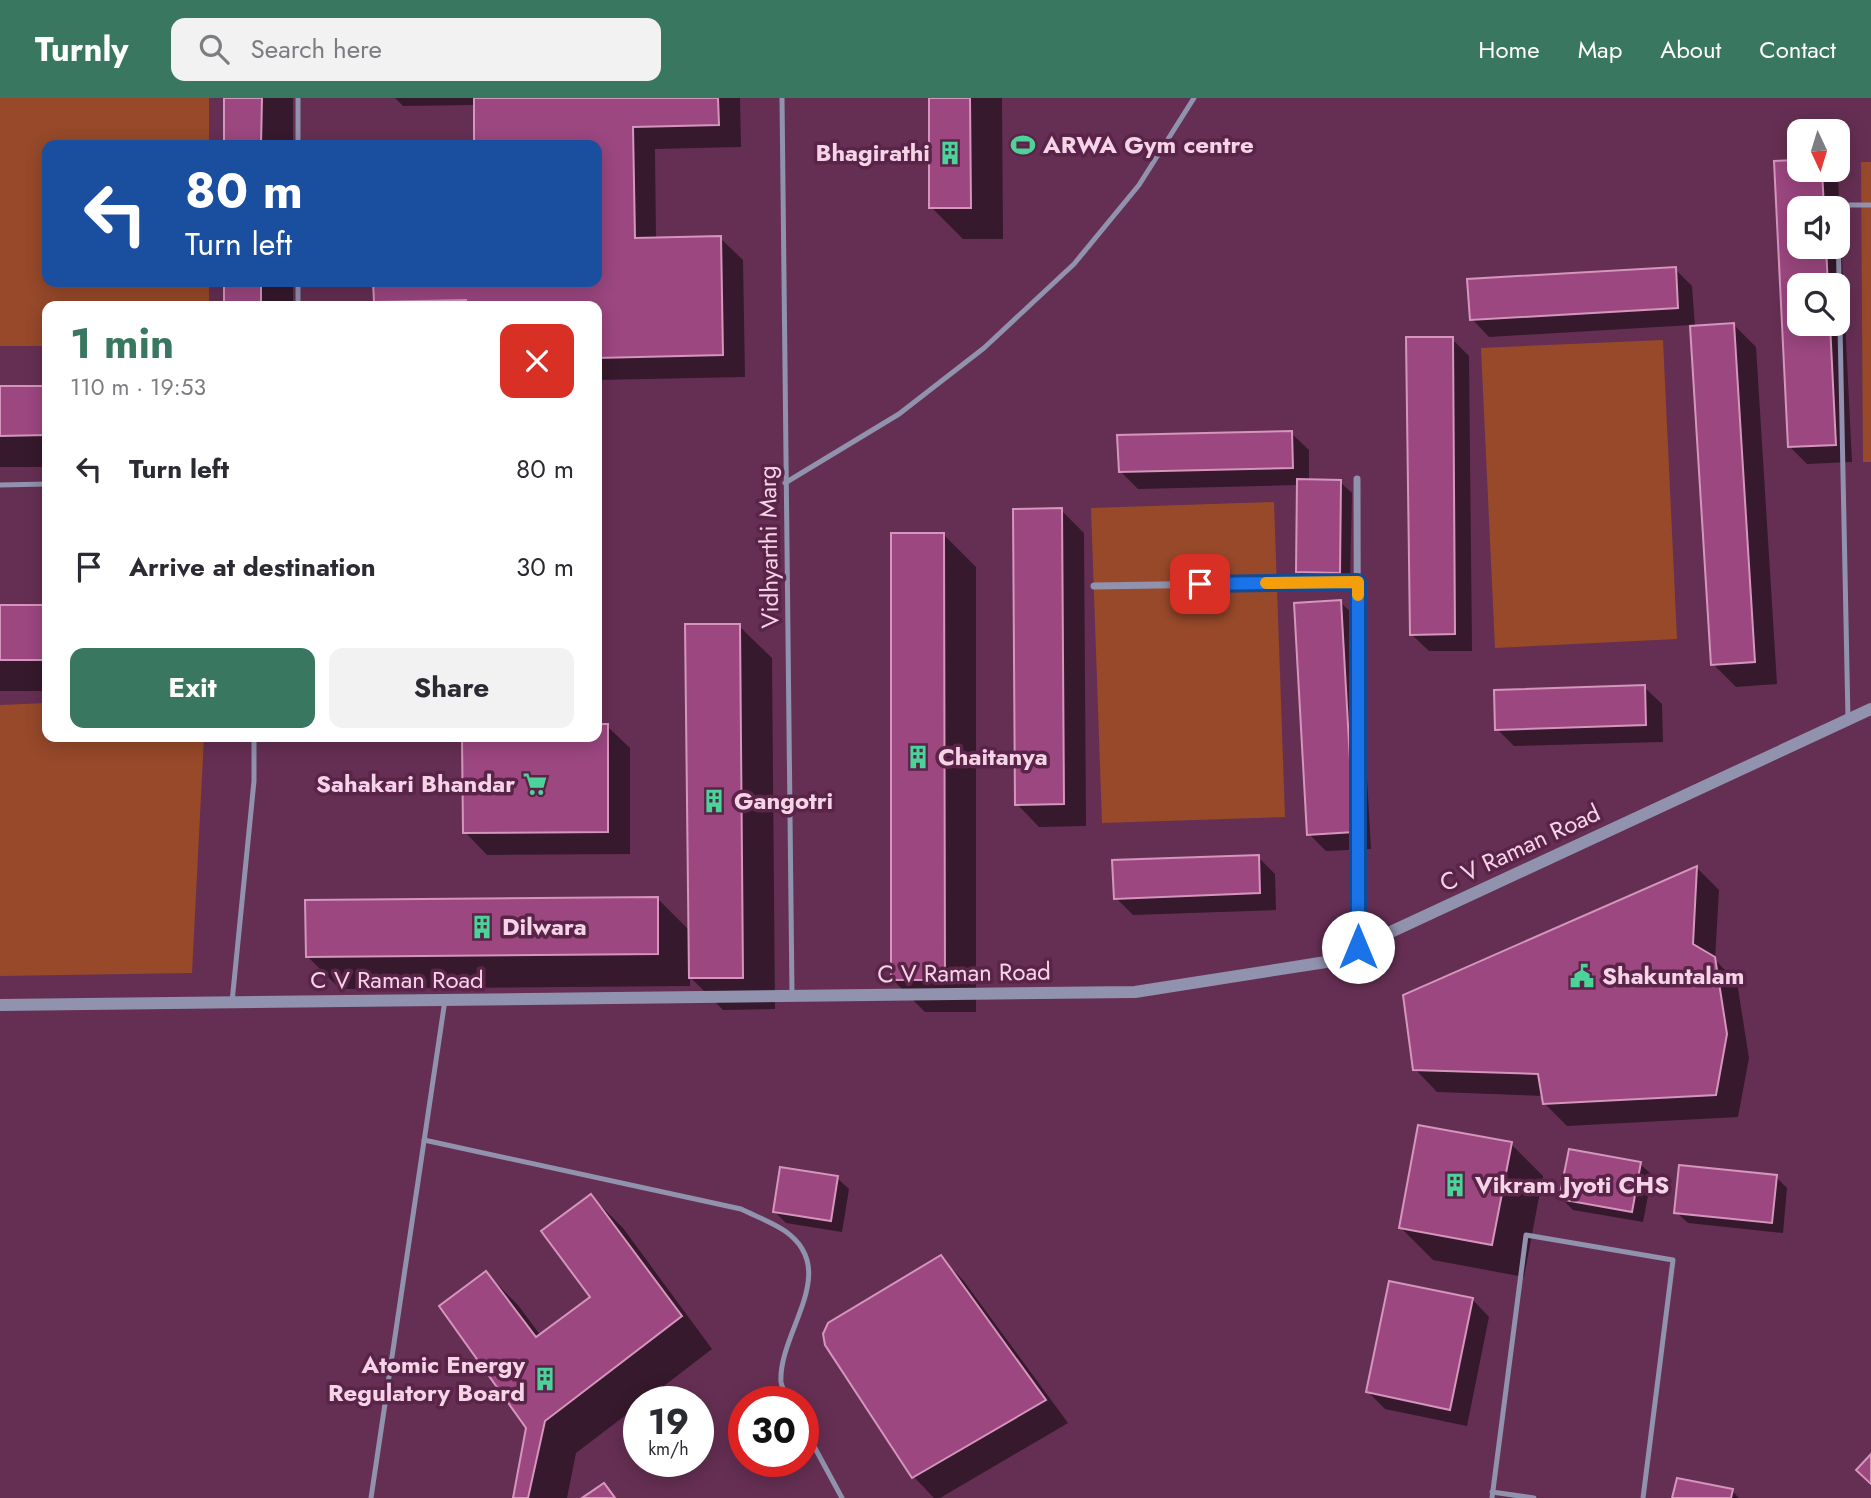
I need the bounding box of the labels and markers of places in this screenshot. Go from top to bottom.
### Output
place label: ARWA Gym centre [1042,127,1254,162]
sports icon: ARWA Gym centre [1009,131,1037,159]
place label: Bhagirathi [815,135,930,170]
building icon: Bhagirathi [936,139,964,167]
pin [1170,554,1230,614]
place label: Chaitanya [938,739,1048,774]
building icon: Chaitanya [904,743,932,771]
place label: Sahakari Bhandar [316,766,515,801]
supermarket icon: Sahakari Bhandar [521,770,549,798]
place label: Gangotri [734,783,833,818]
building icon: Gangotri [700,787,728,815]
place label: Dilwara [502,909,587,944]
building icon: Dilwara [468,913,496,941]
place label: Shakuntalam [1602,958,1744,993]
public building icon: Shakuntalam [1568,962,1596,990]
place label: Vikram Jyoti CHS [1474,1167,1669,1202]
building icon: Vikram Jyoti CHS [1441,1171,1469,1199]
place label: Atomic Energy Regulatory Board [328,1347,525,1410]
building icon: Atomic Energy Regulatory Board [531,1365,559,1393]

